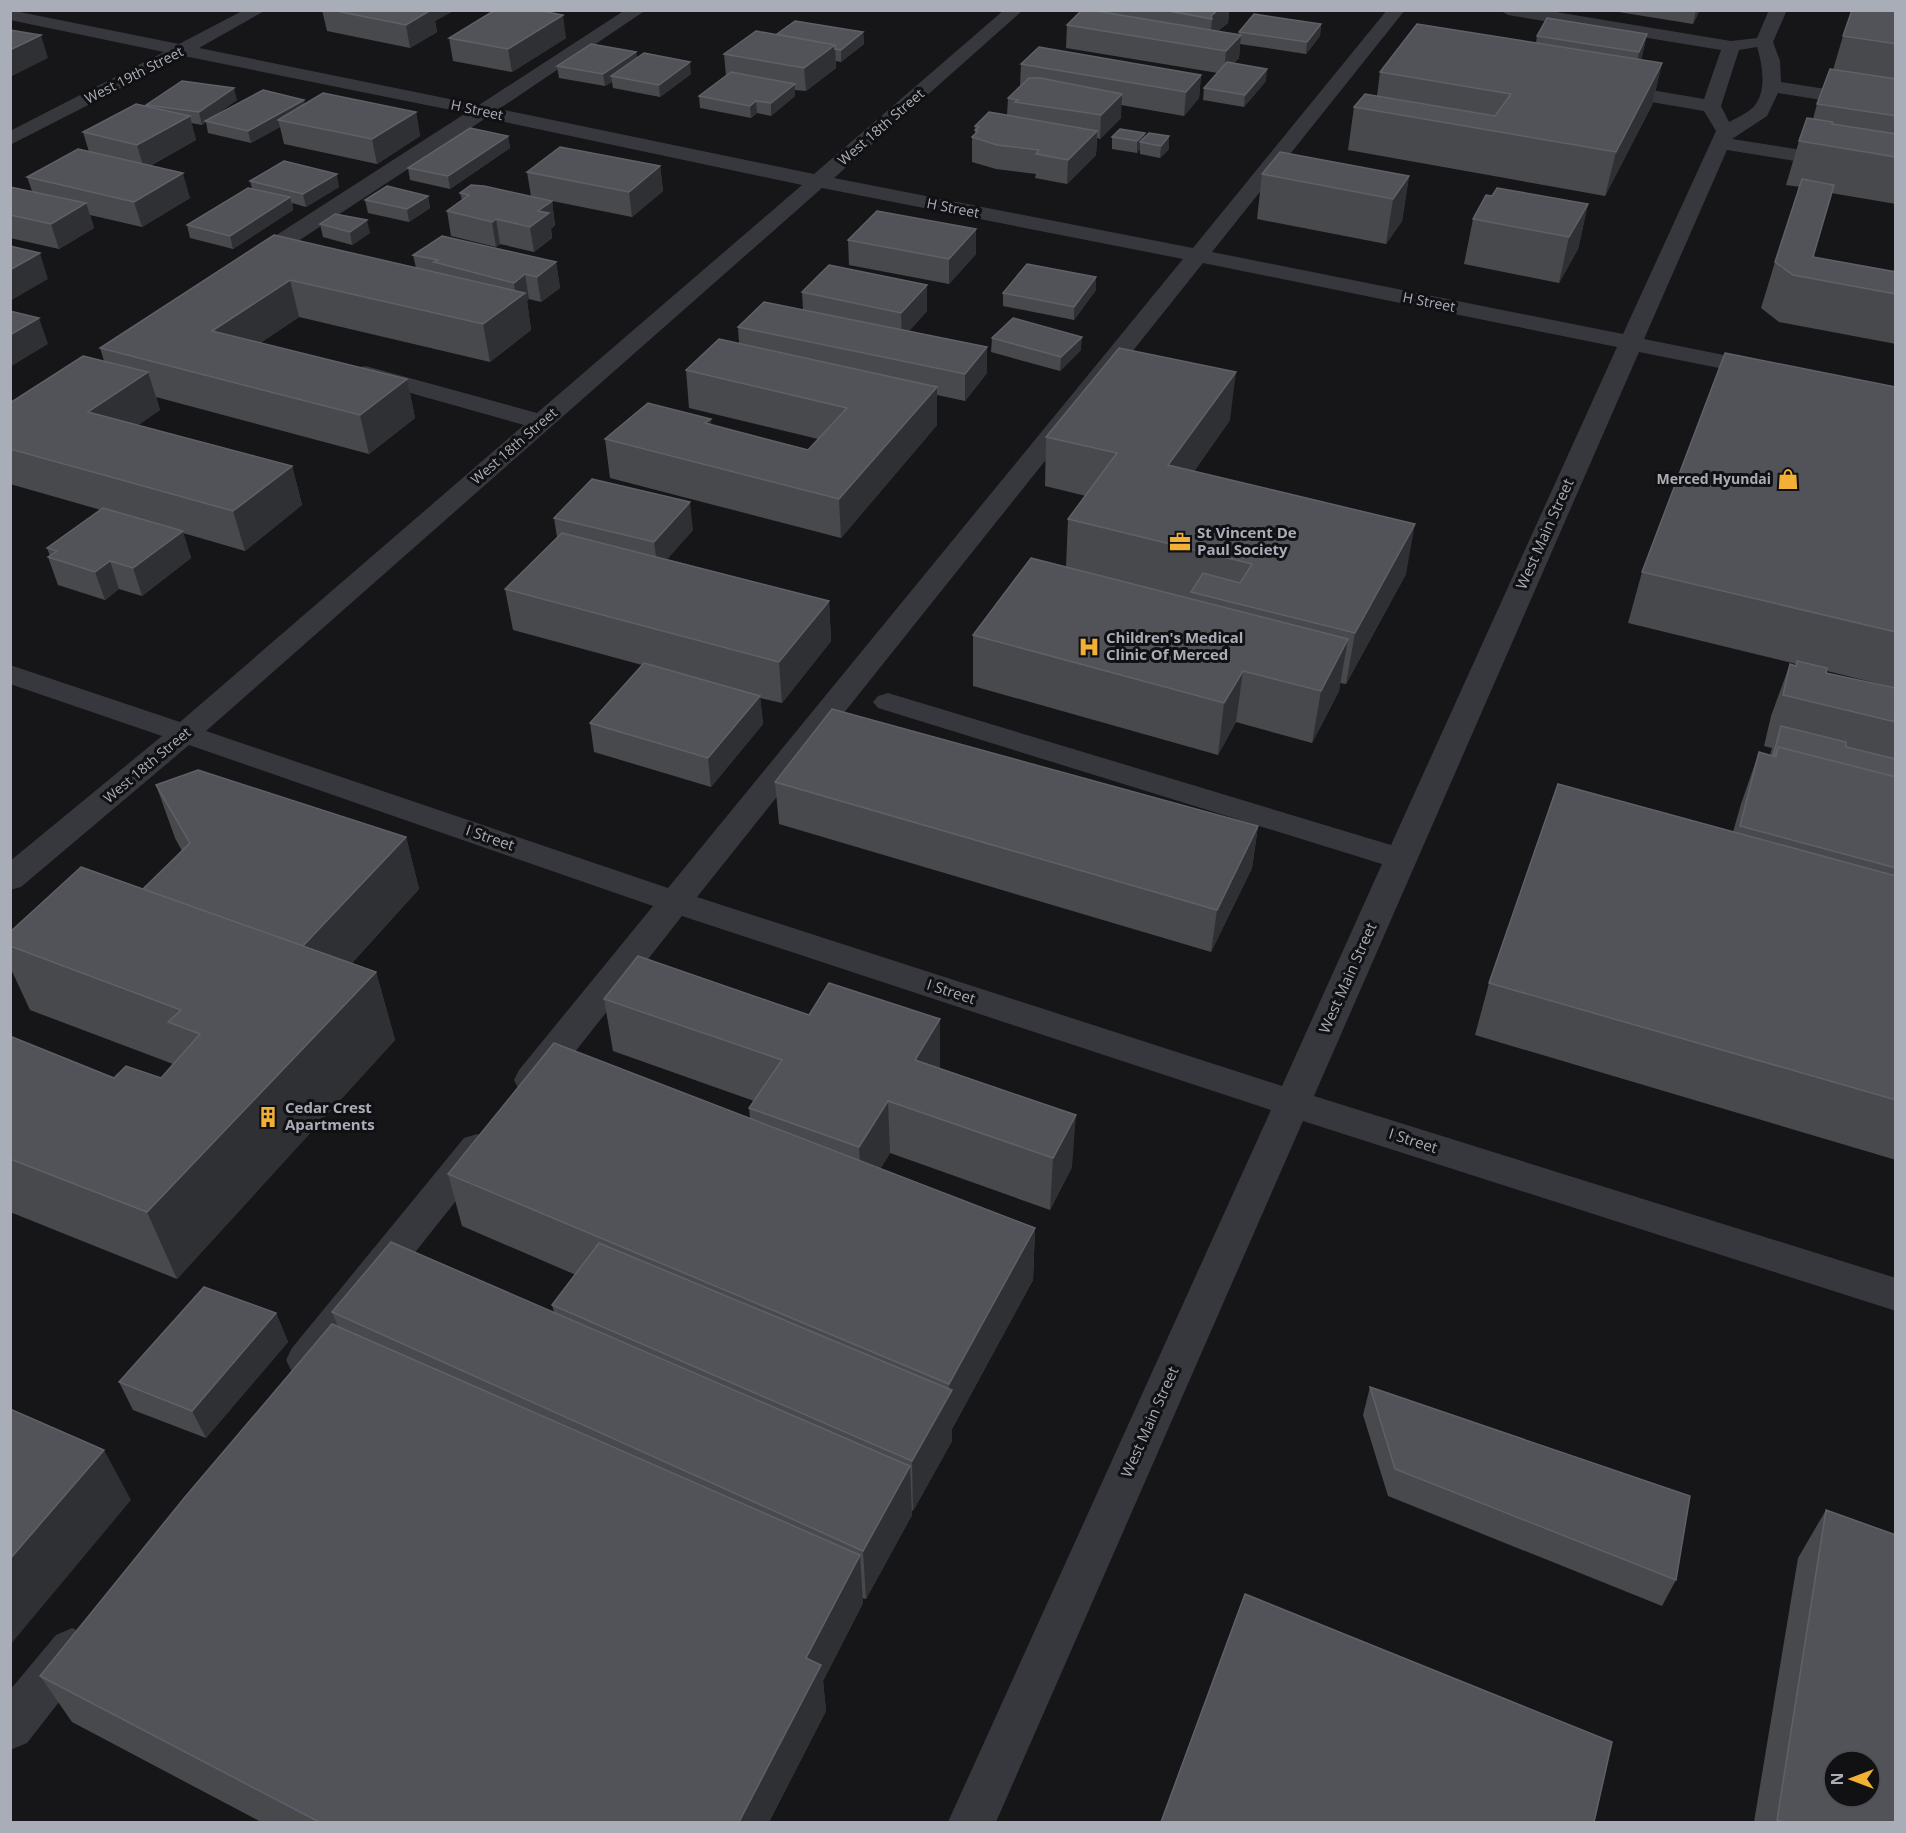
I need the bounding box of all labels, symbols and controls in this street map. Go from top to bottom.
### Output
street label: West 19th Street [81,41,186,108]
street label: West 18th Street [834,84,928,169]
street label: H Street [449,95,505,124]
street label: H Street [925,193,981,222]
street label: H Street [1401,287,1457,316]
street label: West 18th Street [467,403,561,488]
shop icon: Merced Hyundai [1776,467,1800,491]
place label: Merced Hyundai [1657,469,1771,488]
street label: West Main Street [1511,475,1577,592]
place label: St Vincent De Paul Society [1197,522,1297,559]
office icon: St Vincent De Paul Society [1168,530,1192,554]
place label: Children's Medical Clinic Of Merced [1106,627,1243,664]
hospital icon: Children's Medical Clinic Of Merced [1077,635,1101,659]
street label: West 18th Street [99,722,194,807]
street label: I Street [463,819,517,855]
street label: West Main Street [1314,919,1380,1036]
street label: I Street [924,974,978,1008]
place label: Cedar Crest Apartments [285,1097,375,1134]
building icon: Cedar Crest Apartments [256,1105,280,1129]
street label: I Street [1386,1123,1440,1157]
street label: West Main Street [1116,1363,1182,1480]
north arrow [1822,1749,1882,1809]
text: N [1826,1772,1848,1786]

